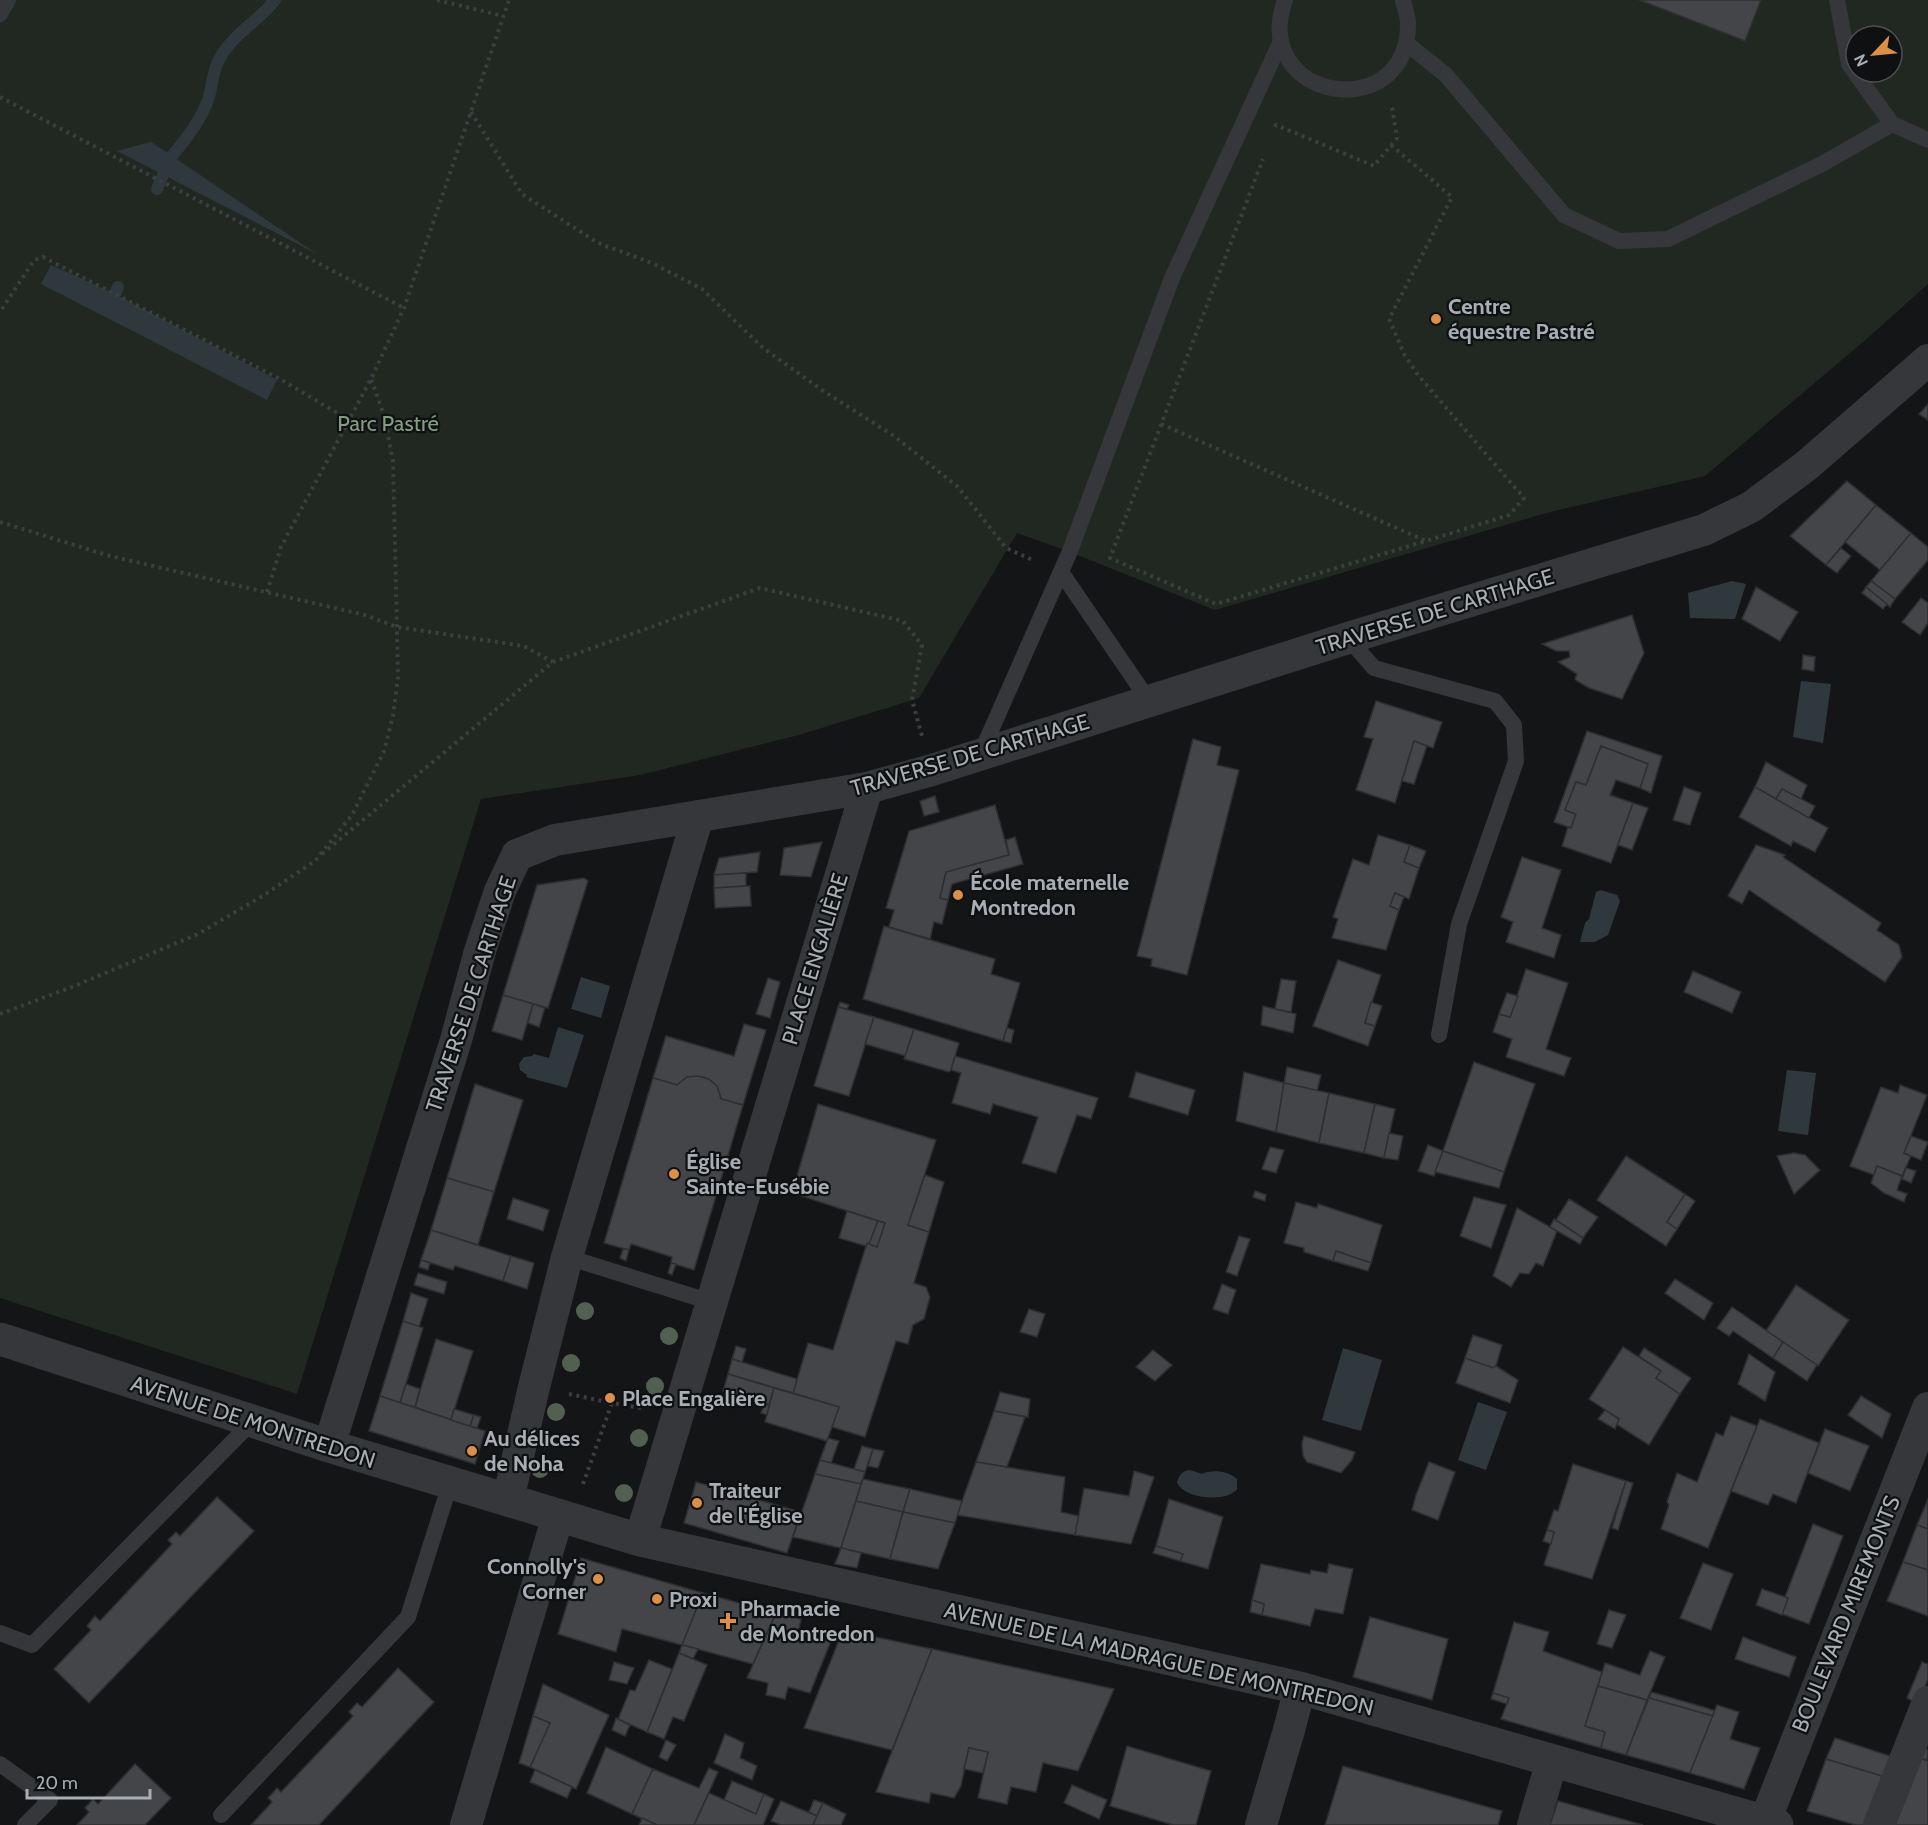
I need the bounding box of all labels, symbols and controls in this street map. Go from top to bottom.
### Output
north arrow [1844,24,1904,84]
text: N [1850,51,1872,70]
place label: Centre équestre Pastré [1448,293,1595,345]
marker: Centre équestre Pastré [1429,312,1443,326]
park label: Parc Pastré [337,410,439,437]
street label: TRAVERSE DE CARTHAGE [1313,563,1557,661]
street label: TRAVERSE DE CARTHAGE [848,708,1092,802]
place label: École maternelle Montredon [970,869,1129,921]
street label: PLACE ENGALIÈRE [776,870,854,1048]
street label: TRAVERSE DE CARTHAGE [420,872,522,1116]
marker: École maternelle Montredon [951,888,965,902]
place label: Église Sainte-Eusébie [686,1148,829,1200]
marker: Église Sainte-Eusébie [667,1167,681,1181]
street label: AVENUE DE MONTREDON [127,1370,379,1474]
place label: Place Engalière [622,1385,765,1412]
marker: Place Engalière [603,1391,617,1405]
place label: Au délices de Noha [484,1425,580,1477]
marker: Au délices de Noha [465,1444,479,1458]
place label: Traiteur de l'Église [709,1477,802,1529]
street label: BOULEVARD MIREMONTS [1786,1492,1906,1736]
marker: Traiteur de l'Église [690,1496,704,1510]
place label: Connolly's Corner [487,1553,587,1605]
marker: Connolly's Corner [591,1572,605,1586]
place label: Proxi [669,1586,717,1613]
marker: Proxi [650,1592,664,1606]
place label: Pharmacie de Montredon [740,1595,875,1647]
street label: AVENUE DE LA MADRAGUE DE MONTREDON [942,1596,1376,1722]
marker: Pharmacie de Montredon [721,1614,735,1628]
scale bar [27,1762,150,1800]
text: 20 m [36,1772,78,1794]

